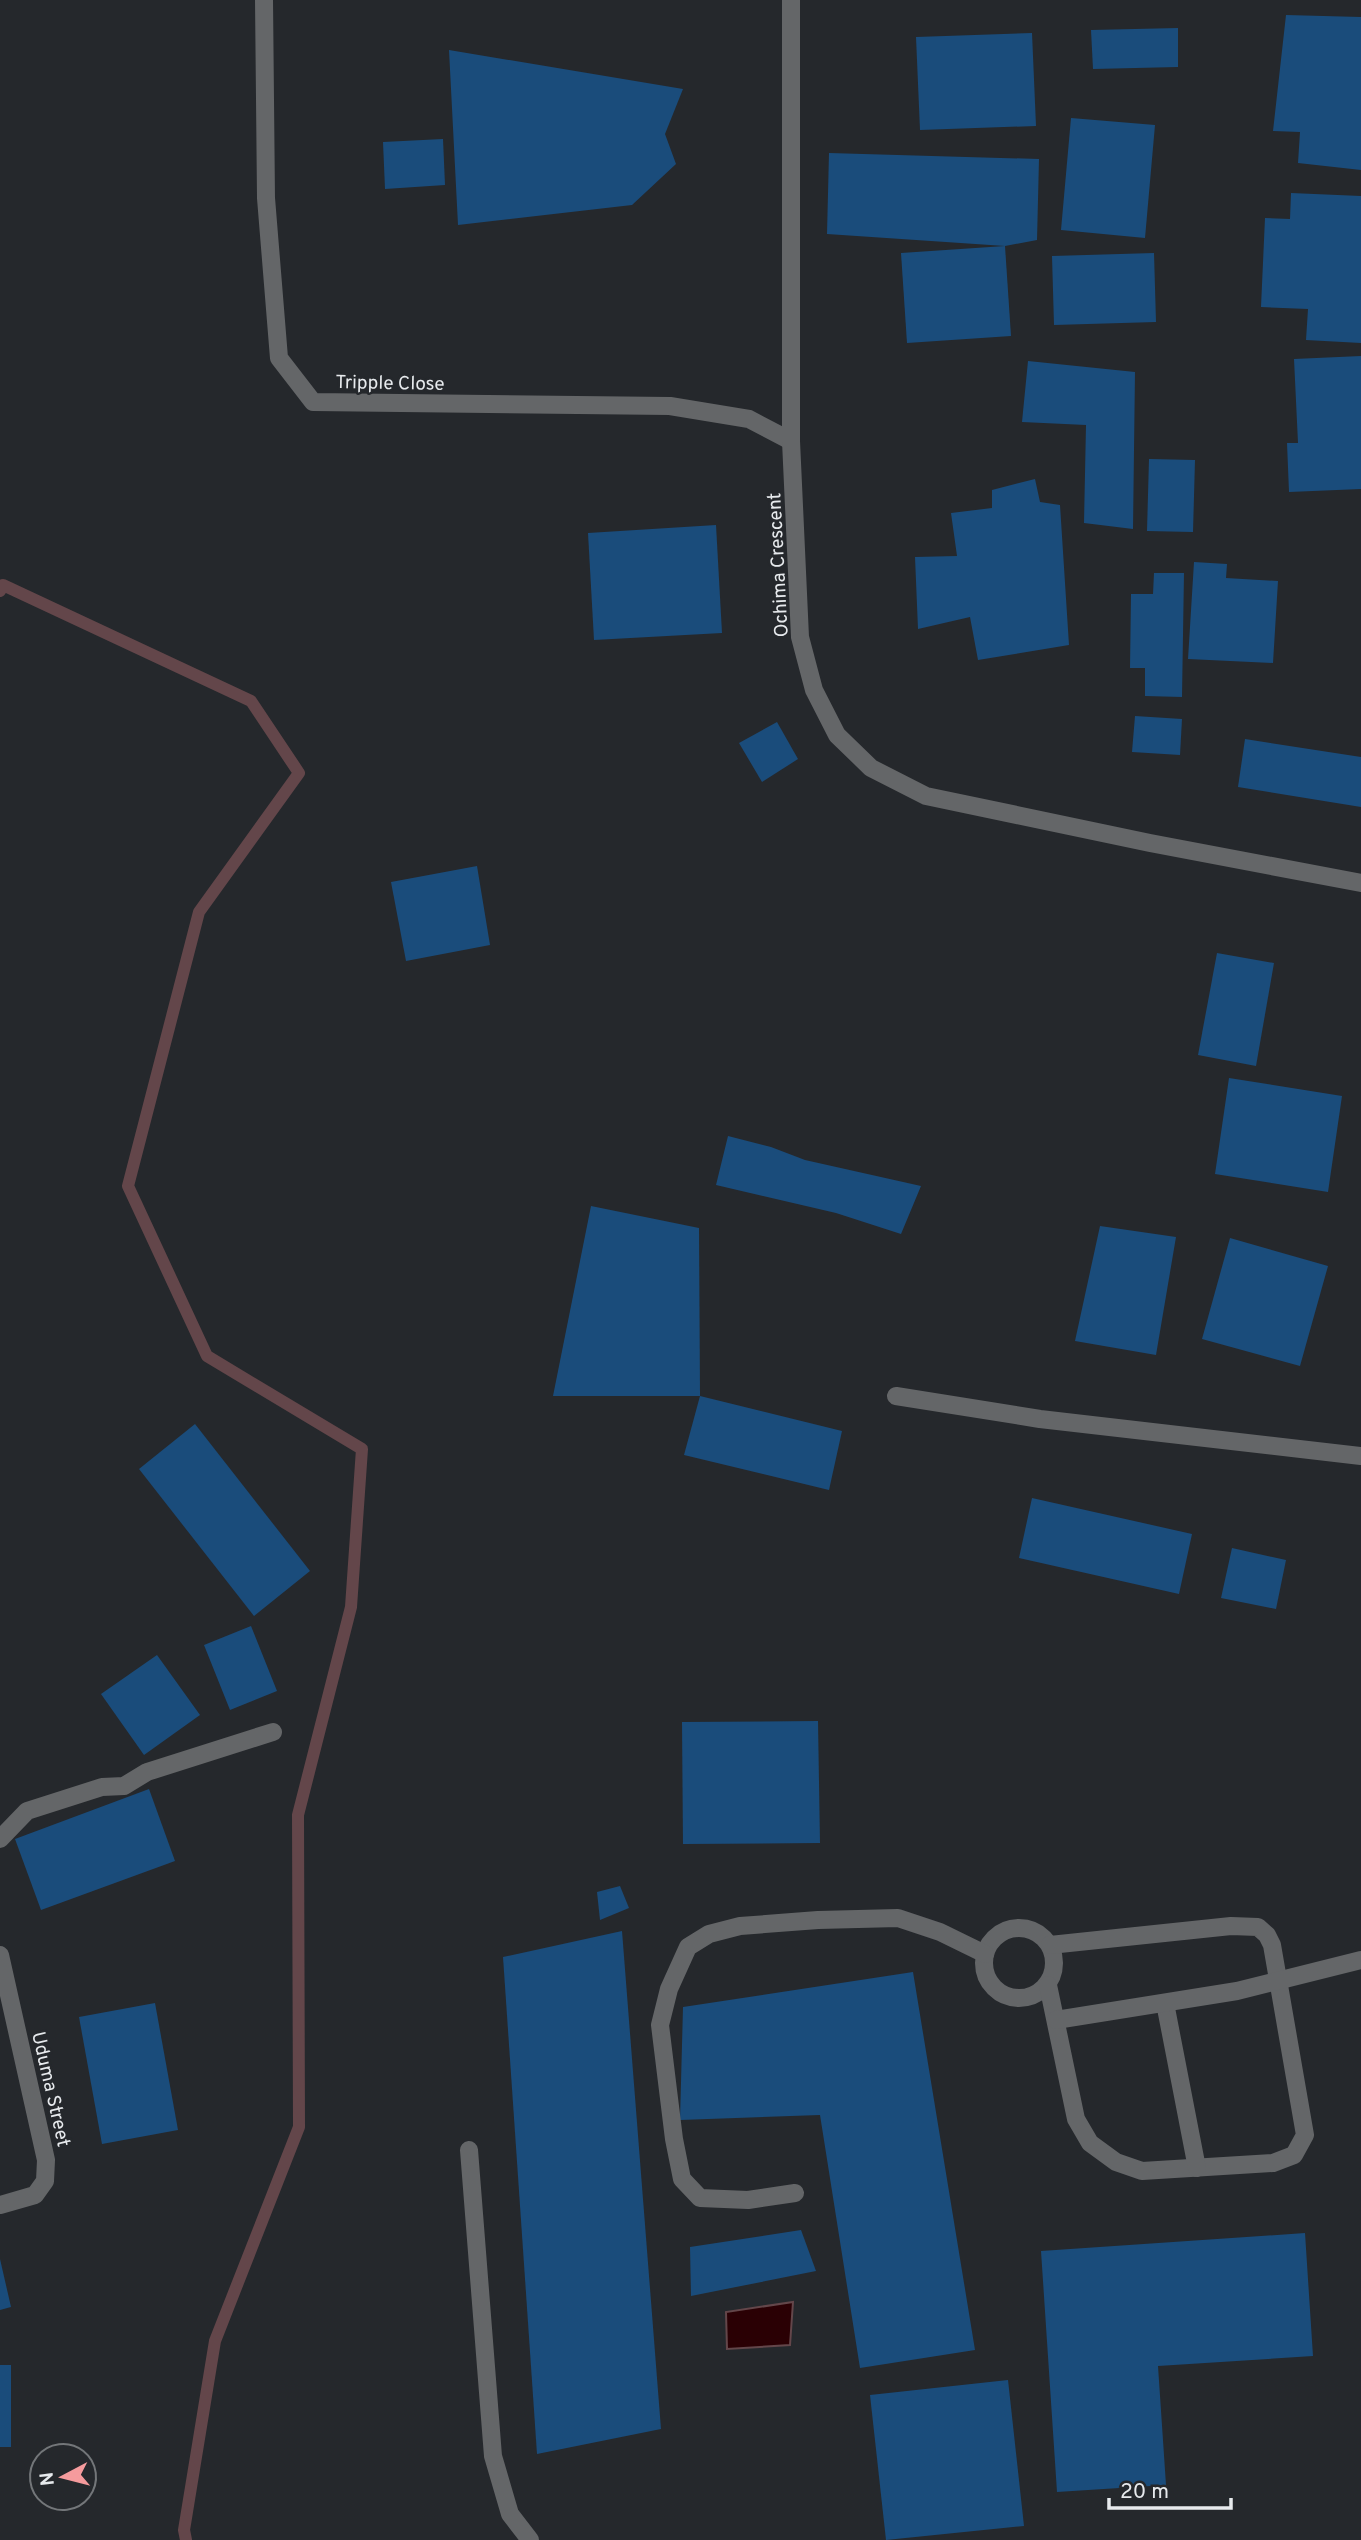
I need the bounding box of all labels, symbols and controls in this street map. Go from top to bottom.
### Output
street label: Tripple Close [335,371,445,397]
street label: Ochima Crescent [763,492,795,638]
street label: Uduma Street [25,2029,75,2149]
north arrow [28,2442,98,2512]
scale bar [1109,2466,1232,2510]
text: N [35,2471,61,2487]
text: 20 m [1120,2479,1169,2506]

